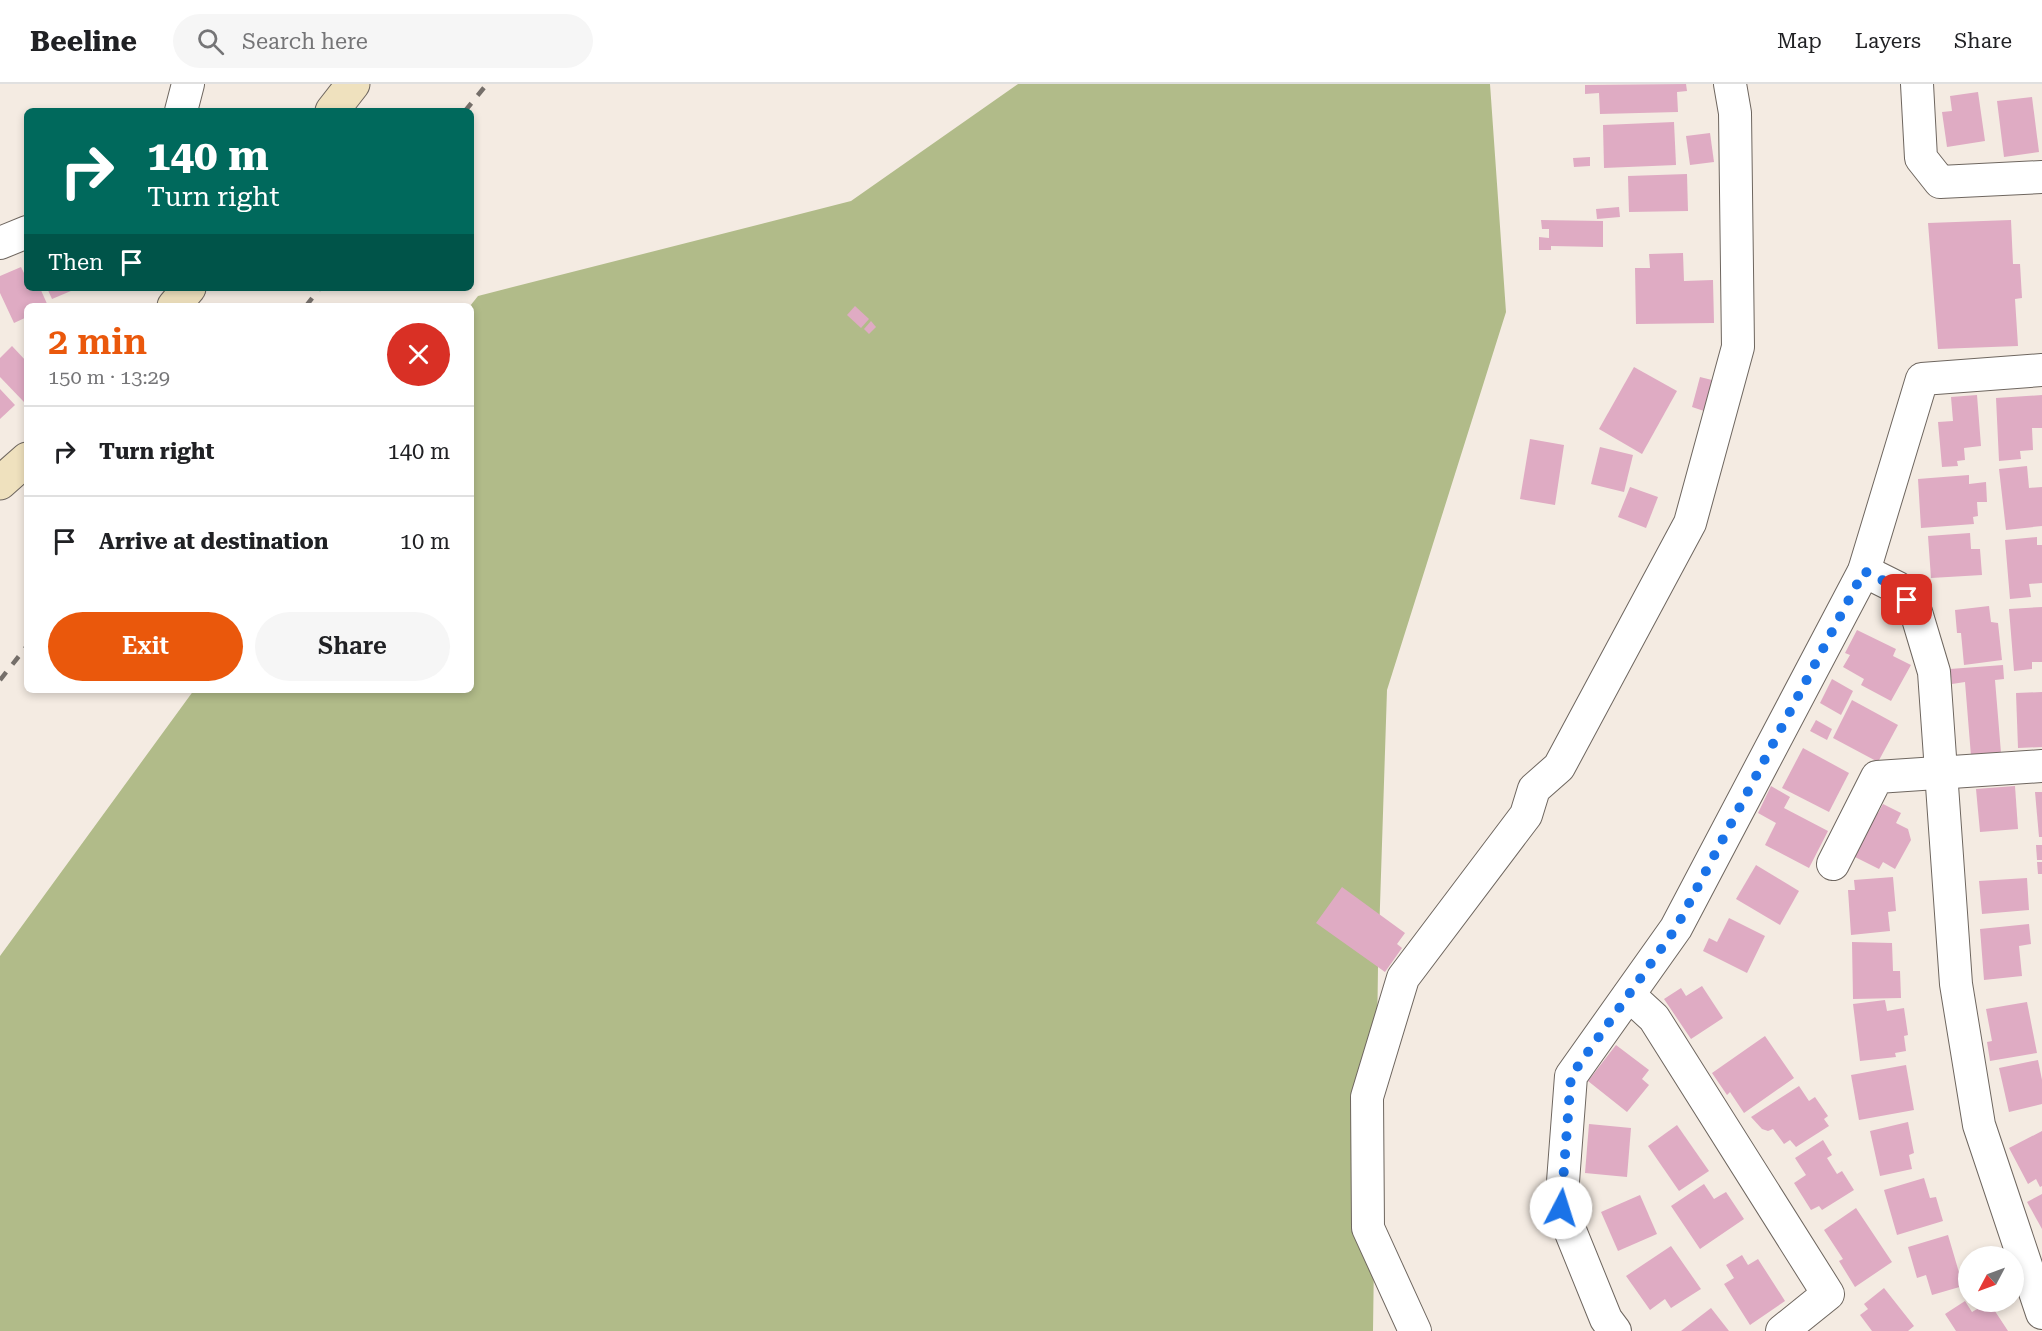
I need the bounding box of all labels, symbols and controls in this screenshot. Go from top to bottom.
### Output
search box [173,14,593,68]
text: Beeline [30,25,137,58]
icon: search [194,25,227,58]
text: Search here [242,29,368,54]
text: Map [1777,29,1822,53]
text: Layers [1855,29,1921,53]
text: Share [1954,29,2012,53]
text: 140 m [147,131,269,180]
icon: right [48,132,126,210]
text: Turn right [147,181,280,213]
icon: arrive [115,246,148,279]
text: Then [48,250,103,275]
text: 2 min [48,321,147,363]
button: close [387,323,450,386]
text: 150 m · 13:29 [48,365,170,389]
icon: right [48,435,81,468]
text: Turn right [99,439,214,464]
text: 140 m [387,439,450,464]
icon: arrive [48,525,81,558]
text: Arrive at destination [99,529,328,554]
text: 10 m [400,529,450,554]
pin [1881,574,1932,625]
icon: arrive [1890,583,1923,616]
button: Exit [48,612,243,681]
button: Share [255,612,450,681]
position arrow [1529,1176,1593,1240]
north arrow [1958,1246,2024,1312]
map controls [1958,1246,2024,1312]

